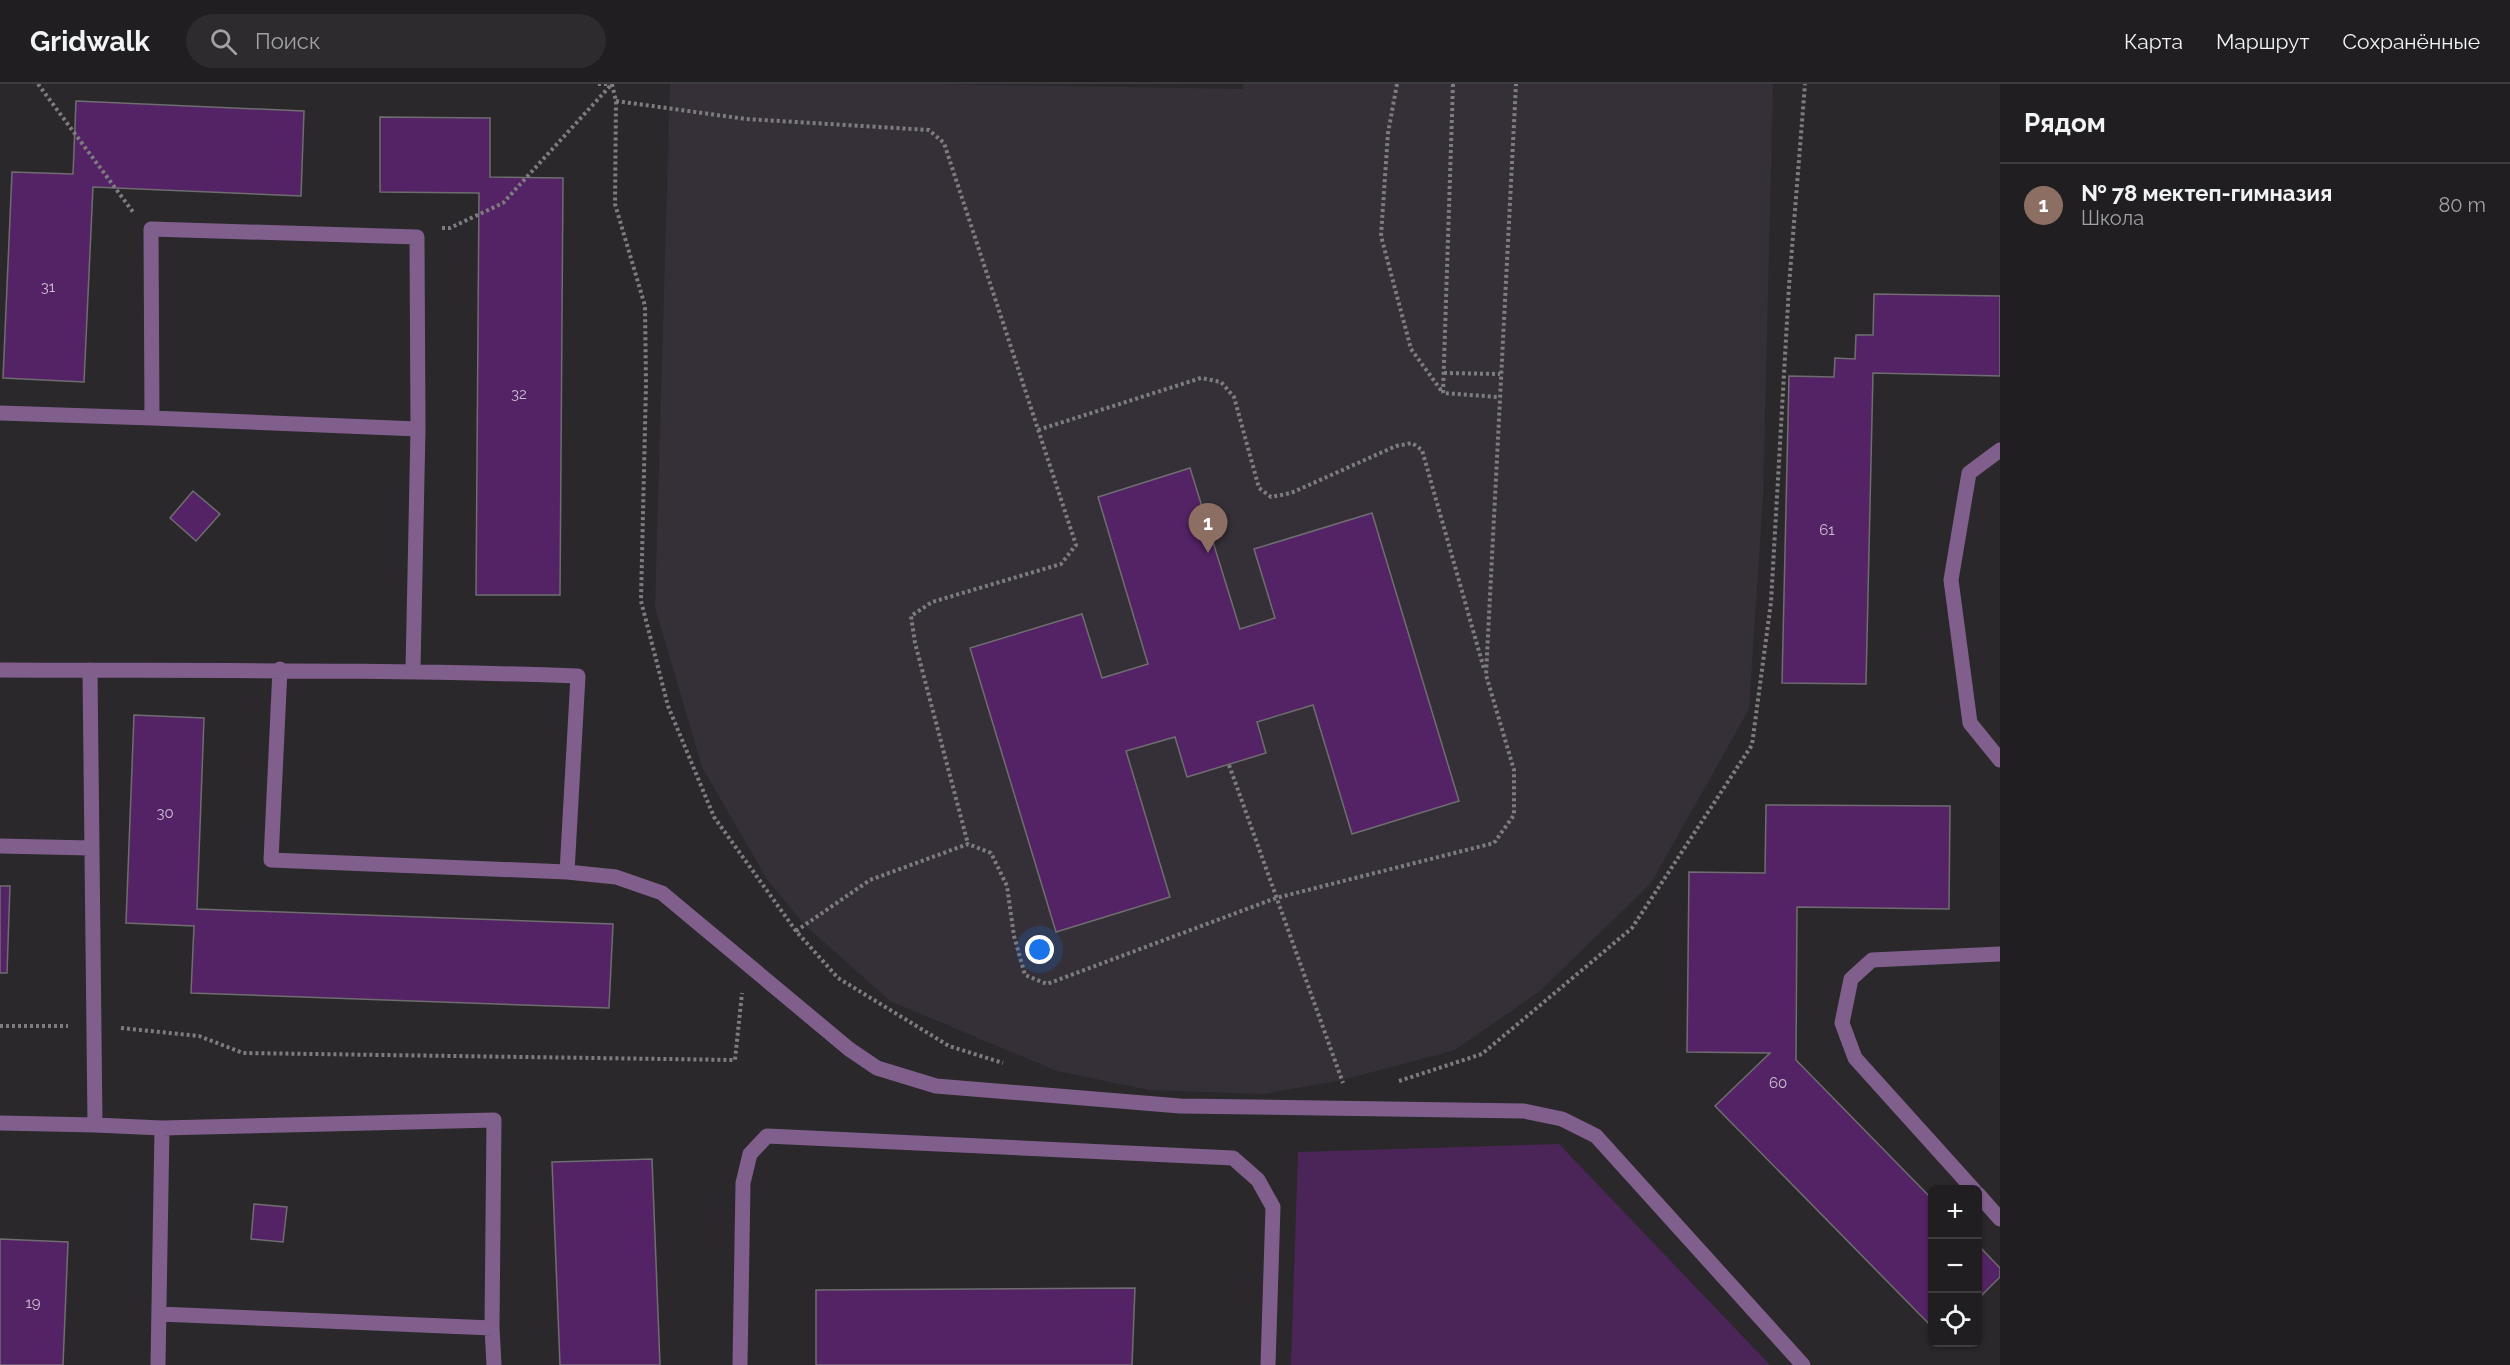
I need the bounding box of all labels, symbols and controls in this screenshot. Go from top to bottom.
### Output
search box [186,14,606,68]
text: Gridwalk [30,25,150,58]
icon: search [207,25,240,58]
text: Поиск [255,28,320,54]
text: Карта [2124,29,2183,54]
text: Маршрут [2216,29,2309,54]
text: Сохранённые [2342,29,2480,54]
text: Рядом [2024,108,2106,138]
text: № 78 мектеп-гимназия [2081,180,2332,206]
text: 1 [2039,193,2048,217]
text: 80 m [2438,193,2486,217]
text: Школа [2081,206,2144,230]
house number: 31 [41,278,56,296]
house number: 32 [511,385,527,403]
pin: 1 [1188,504,1228,553]
house number: 61 [1819,521,1835,539]
house number: 30 [156,804,174,822]
your location [1025,935,1054,964]
house number: 60 [1769,1074,1787,1092]
map controls [1928,1185,1982,1347]
button: + [1928,1185,1982,1239]
button: − [1928,1239,1982,1293]
button: locate [1928,1293,1982,1347]
house number: 19 [25,1294,41,1312]

